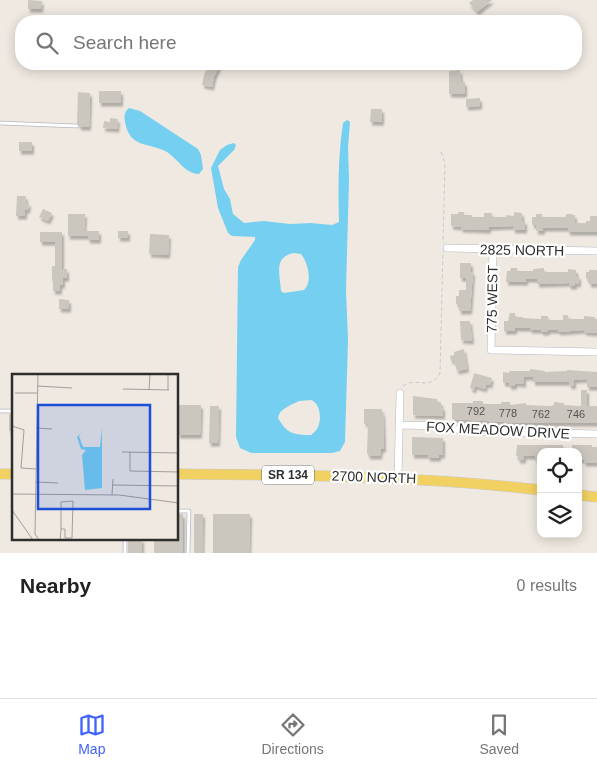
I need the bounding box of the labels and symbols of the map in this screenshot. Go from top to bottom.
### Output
street label: 2825 NORTH [480,241,564,259]
street label: 775 WEST [483,265,501,333]
inset map [12,374,179,540]
house number: 792 [467,405,485,417]
house number: 778 [499,407,517,419]
house number: 762 [532,408,550,420]
house number: 746 [567,408,585,420]
street label: FOX MEADOW DRIVE [426,418,570,442]
road number: SR 134 [262,466,314,484]
street label: 2700 NORTH [331,468,417,486]

